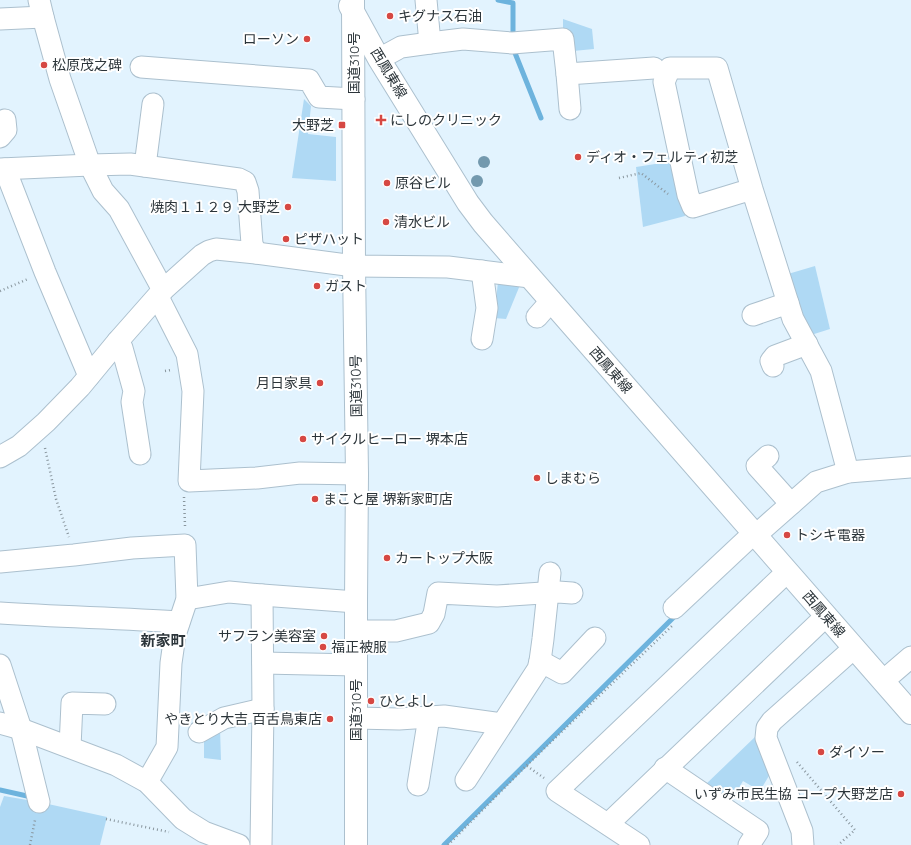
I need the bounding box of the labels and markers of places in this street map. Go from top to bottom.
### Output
place label: キグナス石油 [398,7,482,25]
marker: キグナス石油 [385,11,395,21]
place label: ローソン [243,30,299,48]
marker: ローソン [302,34,312,44]
place label: 松原茂之碑 [52,56,122,74]
marker: 松原茂之碑 [39,60,49,70]
place label: にしのクリニック [390,111,502,129]
marker: にしのクリニック [375,114,387,126]
place label: 大野芝 [292,116,334,134]
marker: 大野芝 [337,120,347,130]
place label: ディオ・フェルティ初芝 [586,148,738,166]
marker: ディオ・フェルティ初芝 [573,152,583,162]
place label: 原谷ビル [395,174,451,192]
marker: 原谷ビル [382,178,392,188]
place label: 焼肉１１２９ 大野芝 [150,198,280,216]
marker: 焼肉１１２９ 大野芝 [283,202,293,212]
place label: 清水ビル [394,213,450,231]
marker: 清水ビル [381,217,391,227]
place label: ピザハット [294,230,364,248]
marker: ピザハット [281,234,291,244]
place label: ガスト [325,277,367,295]
marker: ガスト [312,281,322,291]
place label: 月日家具 [256,374,312,392]
marker: 月日家具 [315,378,325,388]
place label: サイクルヒーロー 堺本店 [311,430,468,448]
marker: サイクルヒーロー 堺本店 [298,434,308,444]
place label: しまむら [545,469,601,487]
marker: しまむら [532,473,542,483]
place label: まこと屋 堺新家町店 [323,490,453,508]
marker: まこと屋 堺新家町店 [310,494,320,504]
place label: トシキ電器 [795,526,865,544]
marker: トシキ電器 [782,530,792,540]
place label: カートップ大阪 [395,549,493,567]
marker: カートップ大阪 [382,553,392,563]
place label: サフラン美容室 [218,627,316,645]
marker: サフラン美容室 [319,631,329,641]
place label: 福正被服 [331,638,387,656]
marker: 福正被服 [318,642,328,652]
place label: ひとよし [379,692,435,710]
marker: ひとよし [366,696,376,706]
place label: やきとり大吉 百舌鳥東店 [164,710,322,728]
marker: やきとり大吉 百舌鳥東店 [325,714,335,724]
place label: ダイソー [829,743,885,761]
marker: ダイソー [816,747,826,757]
place label: いずみ市民生協 コープ大野芝店 [694,785,893,803]
marker: いずみ市民生協 コープ大野芝店 [896,789,906,799]

